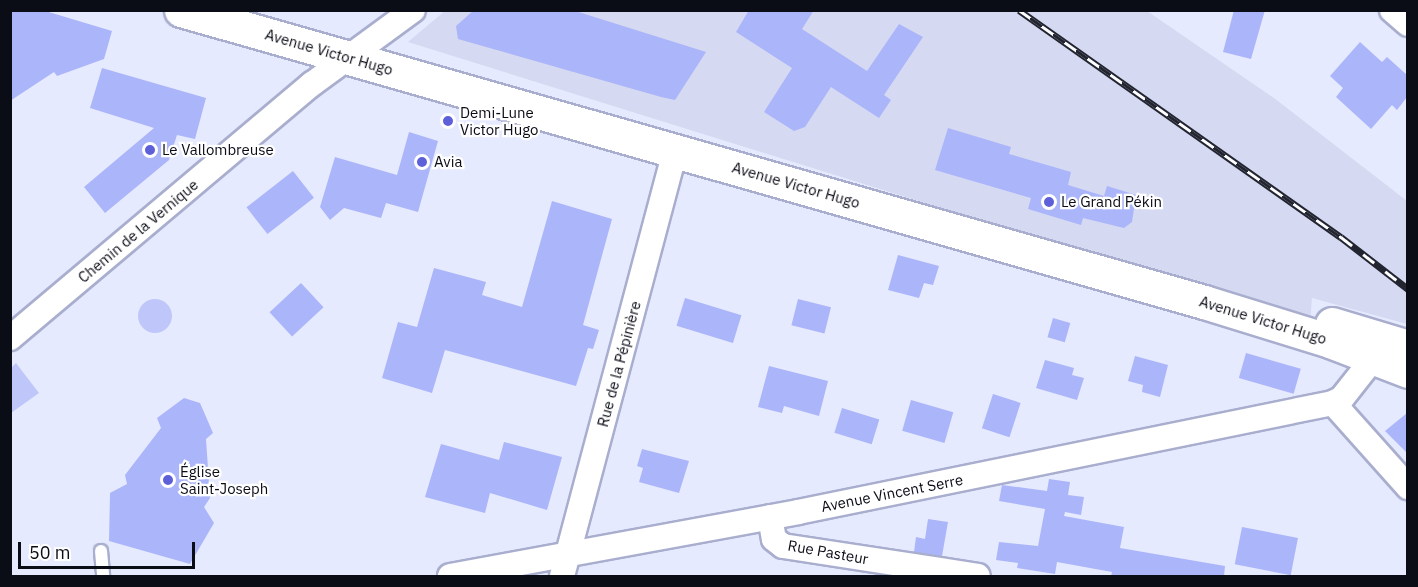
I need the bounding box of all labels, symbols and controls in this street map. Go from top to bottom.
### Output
street label: Avenue Victor Hugo [263,25,395,79]
place label: Demi-Lune Victor Hugo [460,103,538,138]
marker: Demi-Lune Victor Hugo [441,114,455,128]
place label: Le Vallombreuse [162,141,274,159]
marker: Le Vallombreuse [143,143,157,157]
place label: Avia [434,153,462,171]
marker: Avia [415,155,429,169]
street label: Avenue Victor Hugo [730,158,862,212]
street label: Chemin de la Vernique [74,176,202,286]
place label: Le Grand Pékin [1061,193,1162,211]
marker: Le Grand Pékin [1042,195,1056,209]
street label: Avenue Victor Hugo [1197,292,1329,348]
street label: Rue de la Pépinière [594,299,644,429]
place label: Église Saint-Joseph [180,462,268,497]
street label: Avenue Vincent Serre [820,470,964,516]
marker: Église Saint-Joseph [161,473,175,487]
scale bar [21,530,198,568]
street label: Rue Pasteur [786,536,870,568]
text: 50 m [29,541,71,564]

